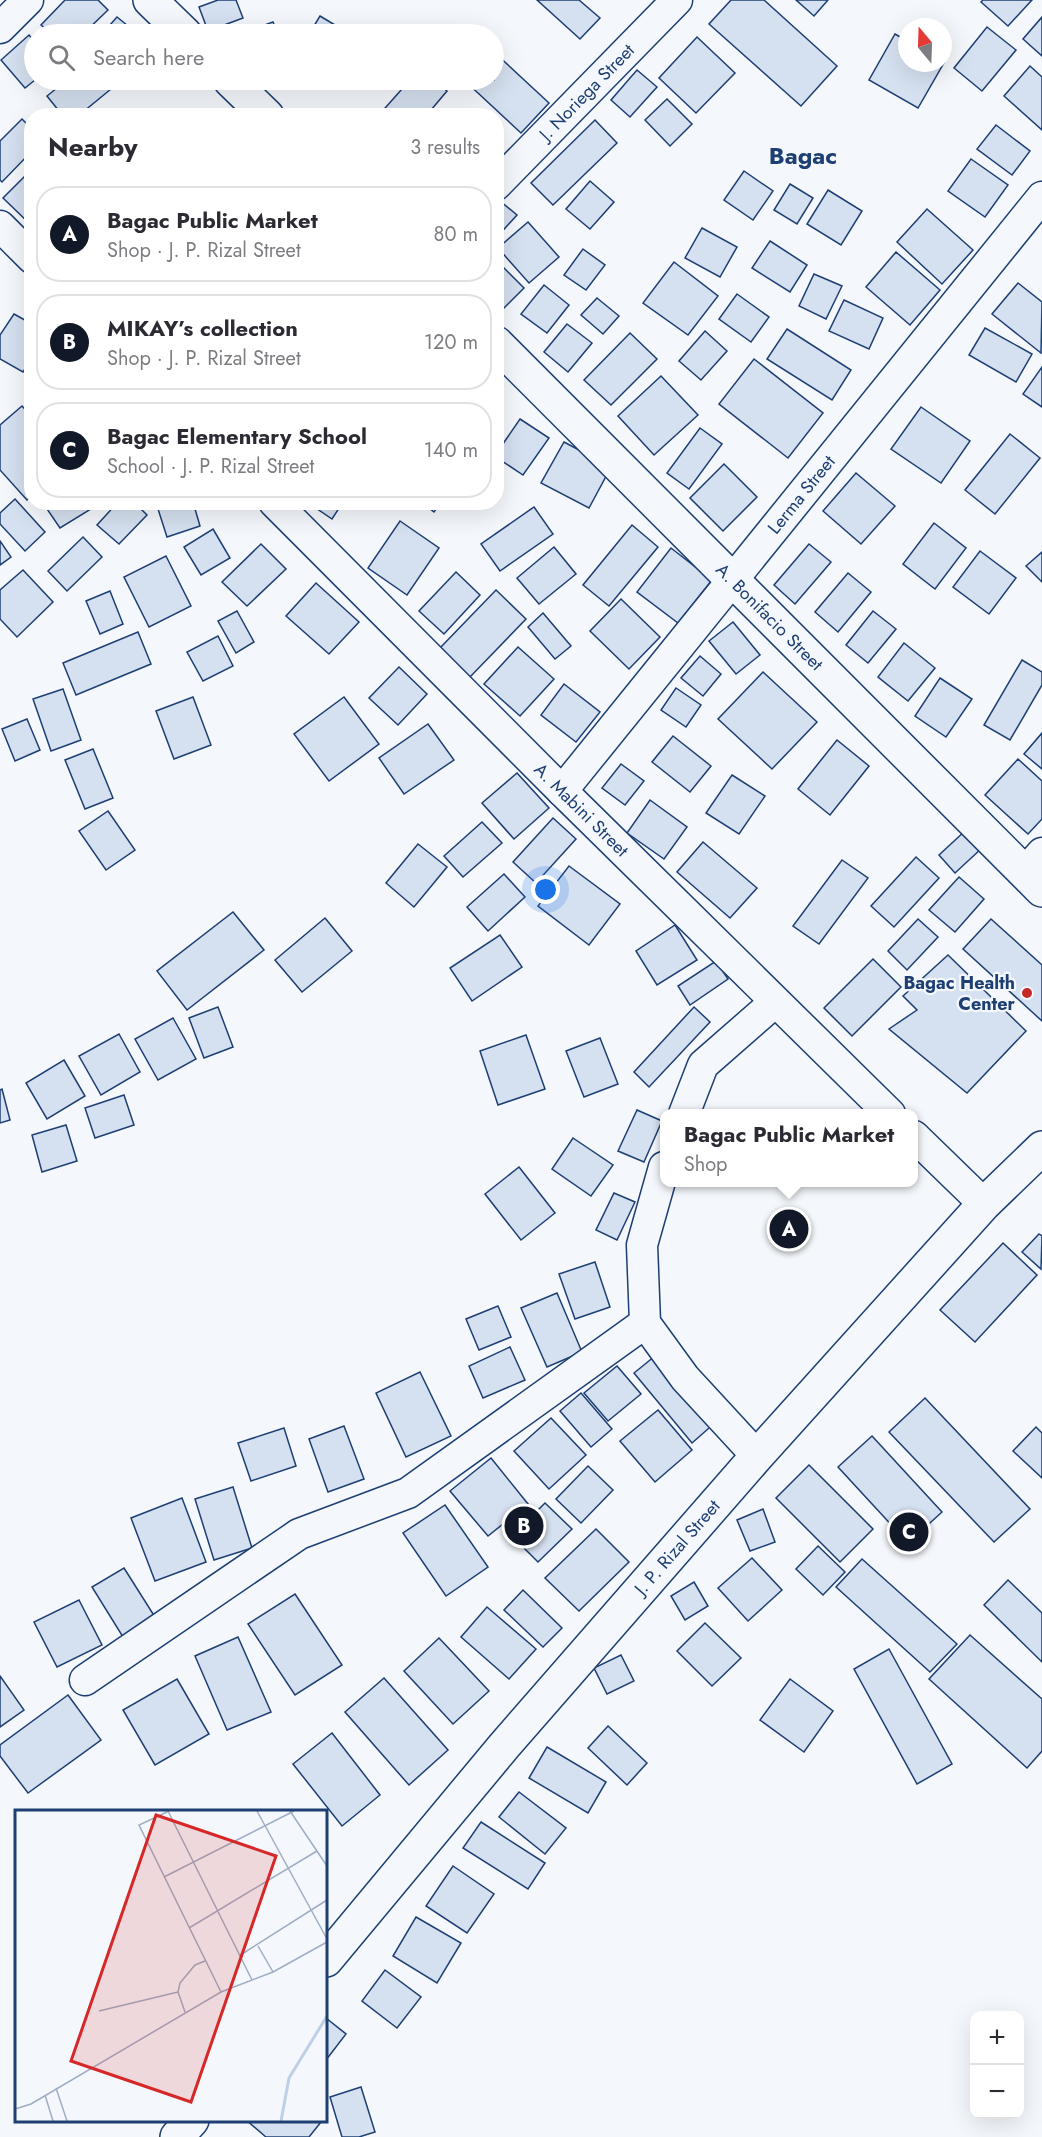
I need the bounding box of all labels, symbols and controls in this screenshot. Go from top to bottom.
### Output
north arrow [898,18,952,72]
search box [24,24,504,90]
street label: J. Noriega Street [532,37,641,148]
icon: search [45,41,78,74]
text: Search here [93,41,204,73]
text: Nearby [48,128,137,166]
text: 3 results [410,133,480,162]
district label: Bagac [769,138,837,173]
text: Bagac Public Market [107,204,318,236]
text: A [62,220,77,249]
text: 80 m [433,220,478,249]
text: Shop · J. P. Rizal Street [107,236,301,265]
text: MIKAY’s collection [107,312,298,344]
text: B [63,328,76,357]
text: 120 m [424,328,478,357]
text: Shop · J. P. Rizal Street [107,344,301,373]
text: Bagac Elementary School [107,420,367,452]
text: C [62,436,77,465]
text: 140 m [424,436,478,465]
street label: Lerma Street [762,449,842,540]
text: School · J. P. Rizal Street [107,452,314,481]
street label: A. Bonifacio Street [710,557,829,677]
street label: A. Mabini Street [528,757,635,863]
your location [531,875,560,904]
place label: Bagac Health Center [903,970,1016,1017]
marker: Bagac Health Center [1020,986,1034,1000]
popup [660,1109,918,1187]
text: Bagac Public Market [684,1118,894,1150]
text: Shop [684,1150,727,1179]
pin: A [770,1206,808,1252]
street label: J. P. Rizal Street [627,1494,727,1602]
pin: B [504,1504,544,1549]
pin: C [890,1510,928,1555]
inset map [15,1810,327,2122]
map controls [970,2011,1024,2119]
button: + [970,2011,1024,2065]
button: − [970,2065,1024,2119]

